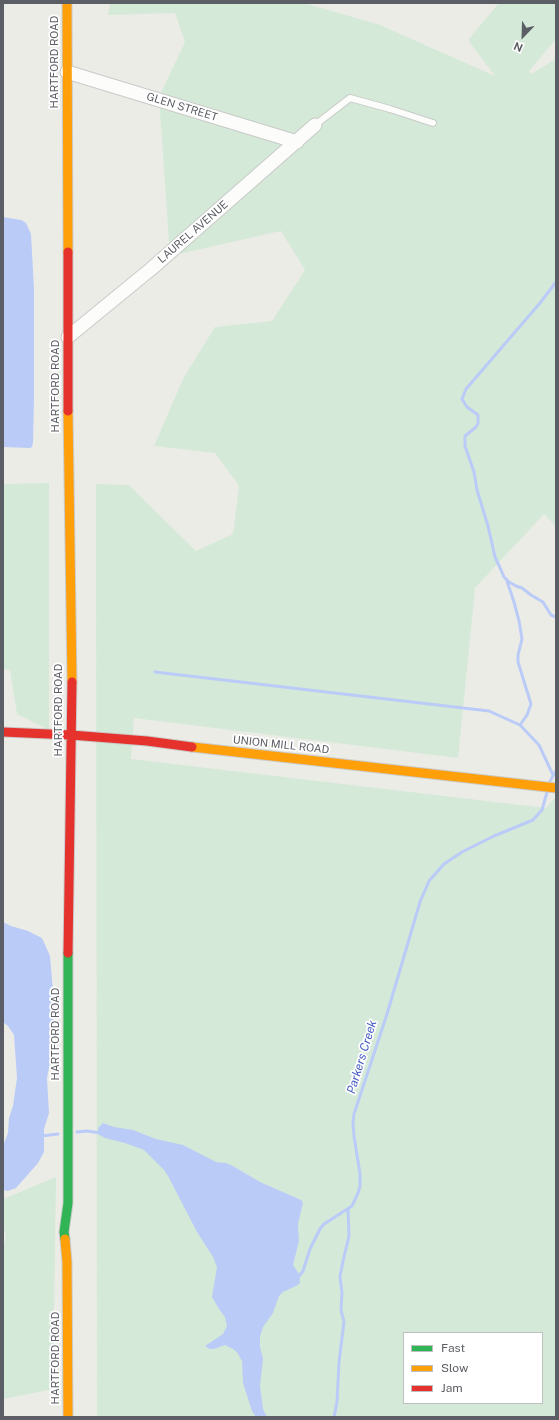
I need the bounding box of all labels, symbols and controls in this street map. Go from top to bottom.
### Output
street label: HARTFORD ROAD [48,16,62,108]
north arrow [503,16,543,56]
text: N [512,40,525,54]
street label: GLEN STREET [145,90,219,124]
street label: LAUREL AVENUE [155,198,231,266]
street label: HARTFORD ROAD [49,340,63,432]
street label: HARTFORD ROAD [52,664,66,756]
street label: UNION MILL ROAD [232,733,330,757]
street label: HARTFORD ROAD [49,988,63,1080]
water label: Parkers Creek [344,1018,380,1096]
street label: HARTFORD ROAD [49,1312,63,1404]
legend [403,1332,543,1404]
text: Fast [441,1341,465,1355]
text: Slow [441,1361,468,1375]
text: Jam [441,1381,463,1395]

